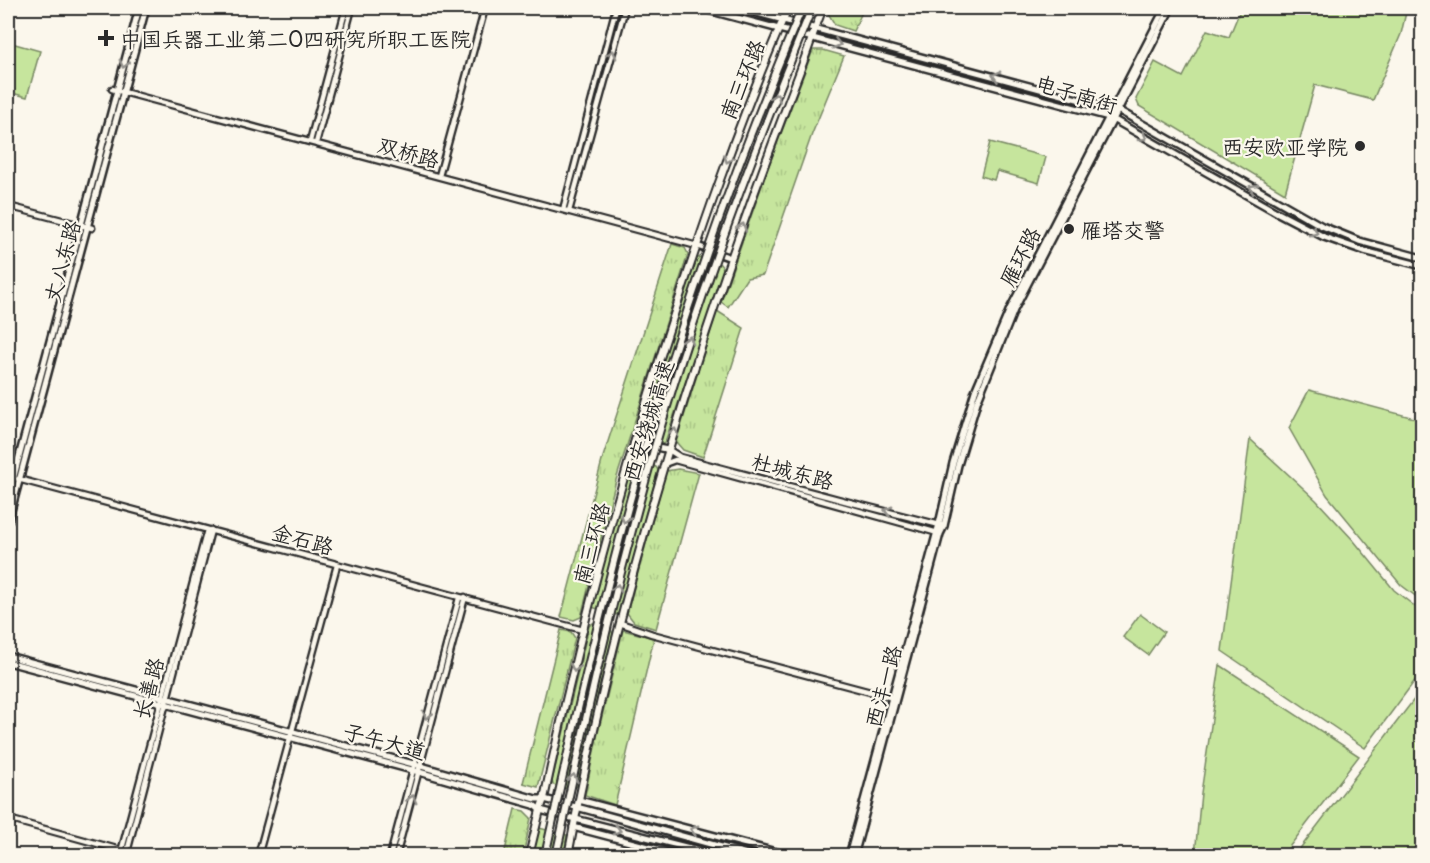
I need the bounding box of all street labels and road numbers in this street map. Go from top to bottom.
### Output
street label: 南三环路 [710,34,772,124]
street label: 电子南街 [1032,65,1122,121]
street label: 双桥路 [374,127,444,175]
street label: 丈八东路 [35,216,87,306]
street label: 雁环路 [990,221,1048,291]
street label: 西安绕城高速 [613,355,681,485]
street label: 杜城东路 [748,444,838,496]
street label: 南三环路 [564,498,616,588]
street label: 金石路 [268,514,338,562]
street label: 西沣一路 [856,641,908,731]
street label: 长善路 [123,653,171,723]
street label: 子午大道 [340,714,430,766]

